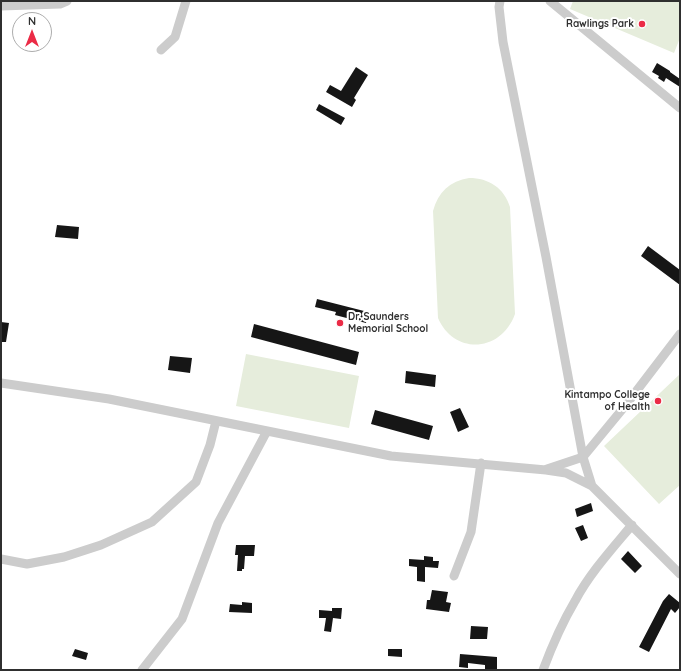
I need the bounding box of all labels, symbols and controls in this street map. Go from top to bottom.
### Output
north arrow [12,12,52,52]
text: N [28,14,36,28]
place label: Rawlings Park [566,18,634,30]
marker: Rawlings Park [637,19,647,29]
place label: Dr. Saunders Memorial School [348,311,428,334]
marker: Dr. Saunders Memorial School [335,318,345,328]
place label: Kintampo College of Health [564,389,650,412]
marker: Kintampo College of Health [653,396,663,406]

